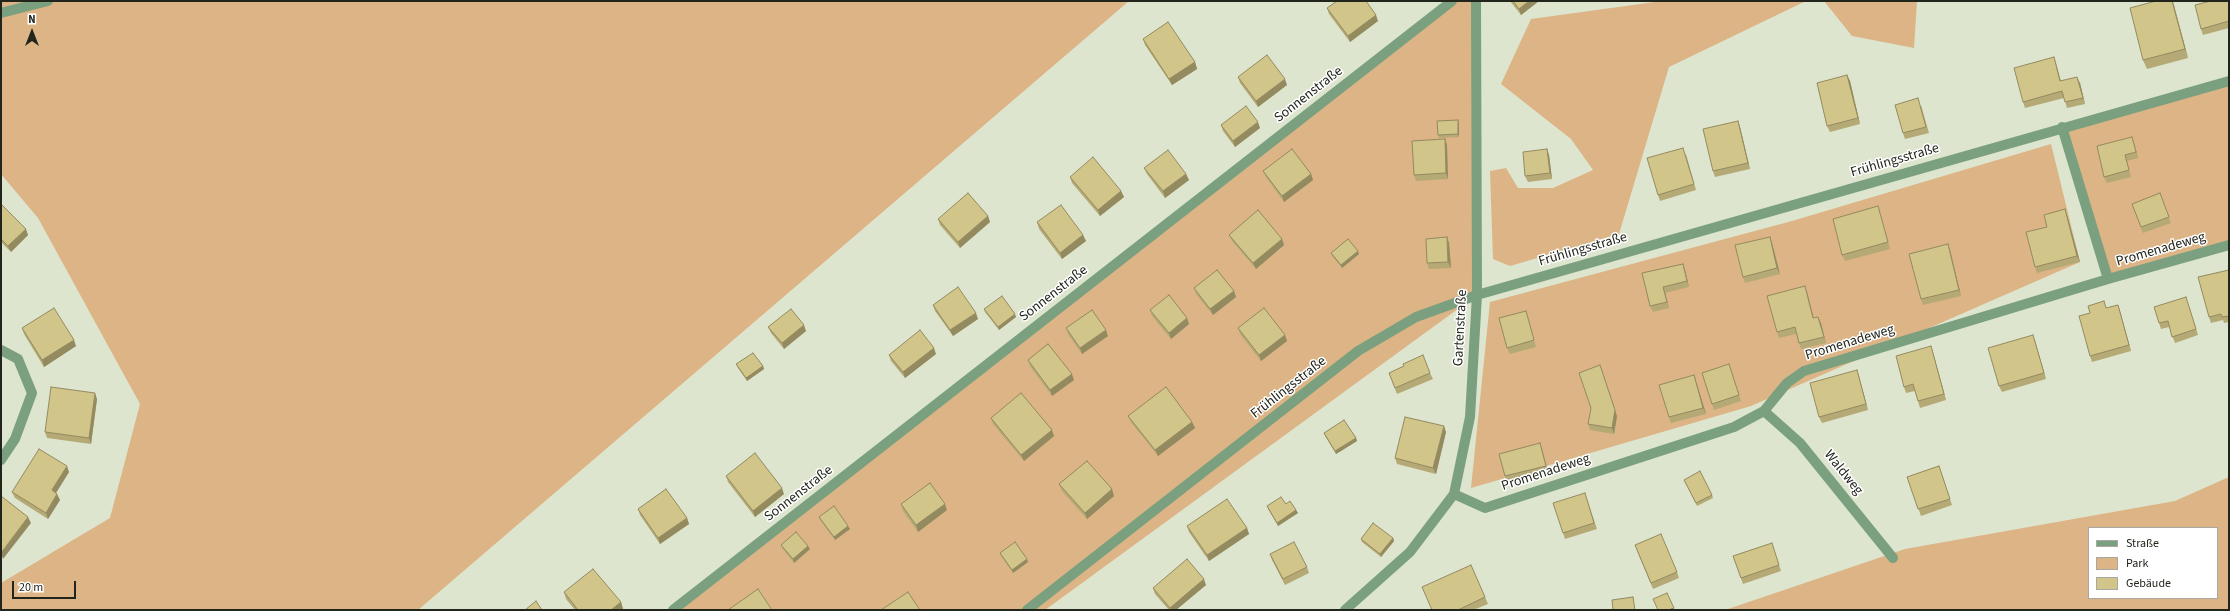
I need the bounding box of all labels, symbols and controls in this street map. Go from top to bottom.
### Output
north arrow [12,12,52,52]
text: N [28,12,36,27]
street label: Sonnenstraße [1272,63,1346,127]
street label: Frühlingsstraße [1849,140,1941,182]
street label: Frühlingsstraße [1537,229,1629,271]
street label: Promenadeweg [2114,229,2208,271]
street label: Sonnenstraße [1017,262,1091,326]
street label: Gartenstraße [1451,289,1471,367]
street label: Promenadeweg [1803,321,1897,365]
street label: Frühlingsstraße [1248,353,1330,423]
street label: Waldweg [1820,447,1866,499]
street label: Promenadeweg [1500,451,1592,495]
street label: Sonnenstraße [762,462,836,526]
legend [2088,527,2218,599]
text: Straße [2126,535,2159,552]
text: Park [2126,555,2148,572]
scale bar [14,573,78,599]
text: Gebäude [2126,575,2171,592]
text: 20 m [19,579,43,596]

